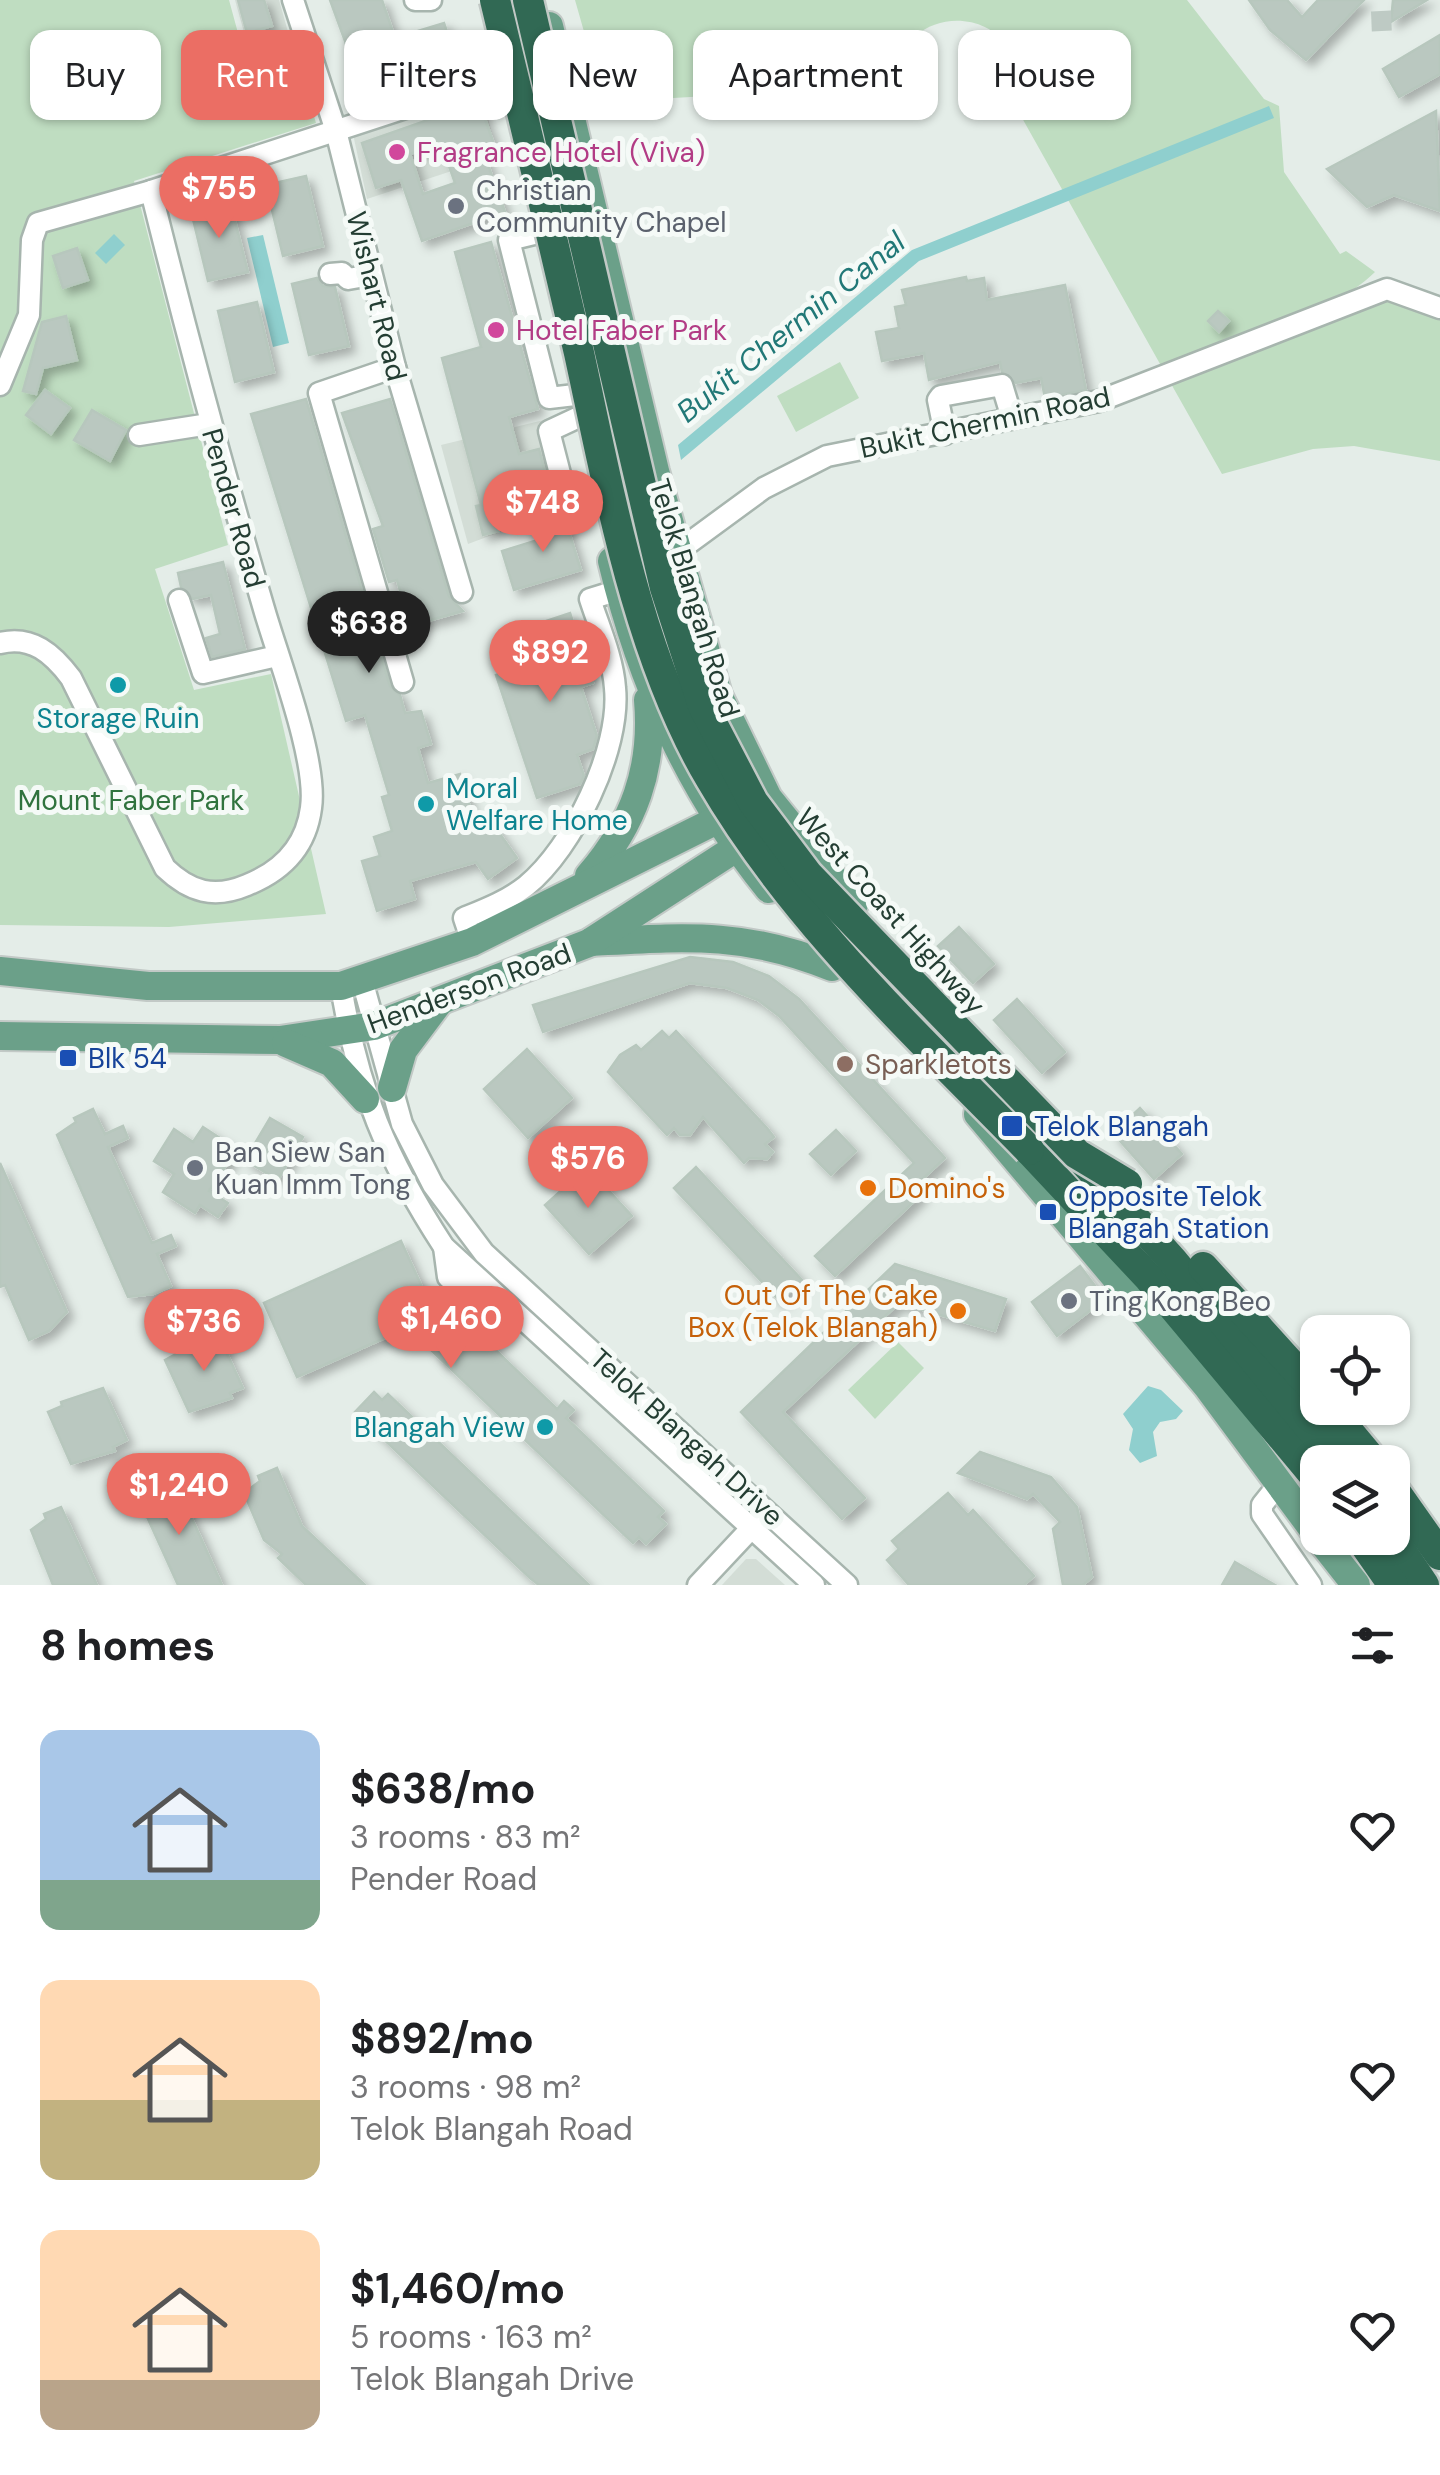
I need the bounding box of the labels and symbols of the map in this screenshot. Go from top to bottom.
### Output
place label: Fragrance Hotel (Viva) [417,134,705,171]
marker: Fragrance Hotel (Viva) [386,141,408,163]
pin: $755 [160,156,278,241]
place label: Christian Community Chapel [476,172,727,241]
marker: Christian Community Chapel [445,195,467,217]
street label: Wishart Road [338,208,415,385]
water label: Bukit Chermin Canal [668,222,914,431]
place label: Hotel Faber Park [516,312,727,349]
marker: Hotel Faber Park [485,319,507,341]
street label: Bukit Chermin Road [857,378,1114,467]
street label: Pender Road [193,424,274,592]
pin: $748 [484,470,602,555]
street label: Telok Blangah Road [641,474,748,722]
pin: $638 [310,591,428,676]
pin: $892 [491,620,609,705]
marker: Storage Ruin [107,674,129,696]
place label: Storage Ruin [37,700,199,737]
place label: Moral Welfare Home [446,770,628,839]
park label: Mount Faber Park [18,782,244,819]
marker: Moral Welfare Home [415,793,437,815]
street label: West Coast Highway [788,800,993,1023]
street label: Henderson Road [362,934,576,1042]
place label: Blk 54 [88,1040,167,1077]
place label: Sparkletots [865,1046,1012,1083]
marker: Blk 54 [57,1047,79,1069]
marker: Sparkletots [834,1053,856,1075]
place label: Telok Blangah [1034,1108,1209,1145]
marker: Telok Blangah [999,1113,1025,1139]
pin: $576 [529,1126,647,1211]
place label: Ban Siew San Kuan Imm Tong [215,1134,411,1203]
marker: Ban Siew San Kuan Imm Tong [184,1157,206,1179]
place label: Domino's [888,1170,1006,1207]
marker: Domino's [857,1177,879,1199]
place label: Opposite Telok Blangah Station [1068,1178,1269,1247]
marker: Opposite Telok Blangah Station [1037,1201,1059,1223]
place label: Out Of The Cake Box (Telok Blangah) [688,1277,938,1346]
place label: Ting Kong Beo [1089,1283,1271,1320]
pin: $1,460 [370,1286,532,1371]
pin: $736 [145,1289,263,1374]
marker: Ting Kong Beo [1058,1290,1080,1312]
marker: Out Of The Cake Box (Telok Blangah) [947,1300,969,1322]
street label: Telok Blangah Drive [582,1340,791,1534]
place label: Blangah View [354,1409,525,1446]
marker: Blangah View [534,1416,556,1438]
pin: $1,240 [98,1453,260,1538]

